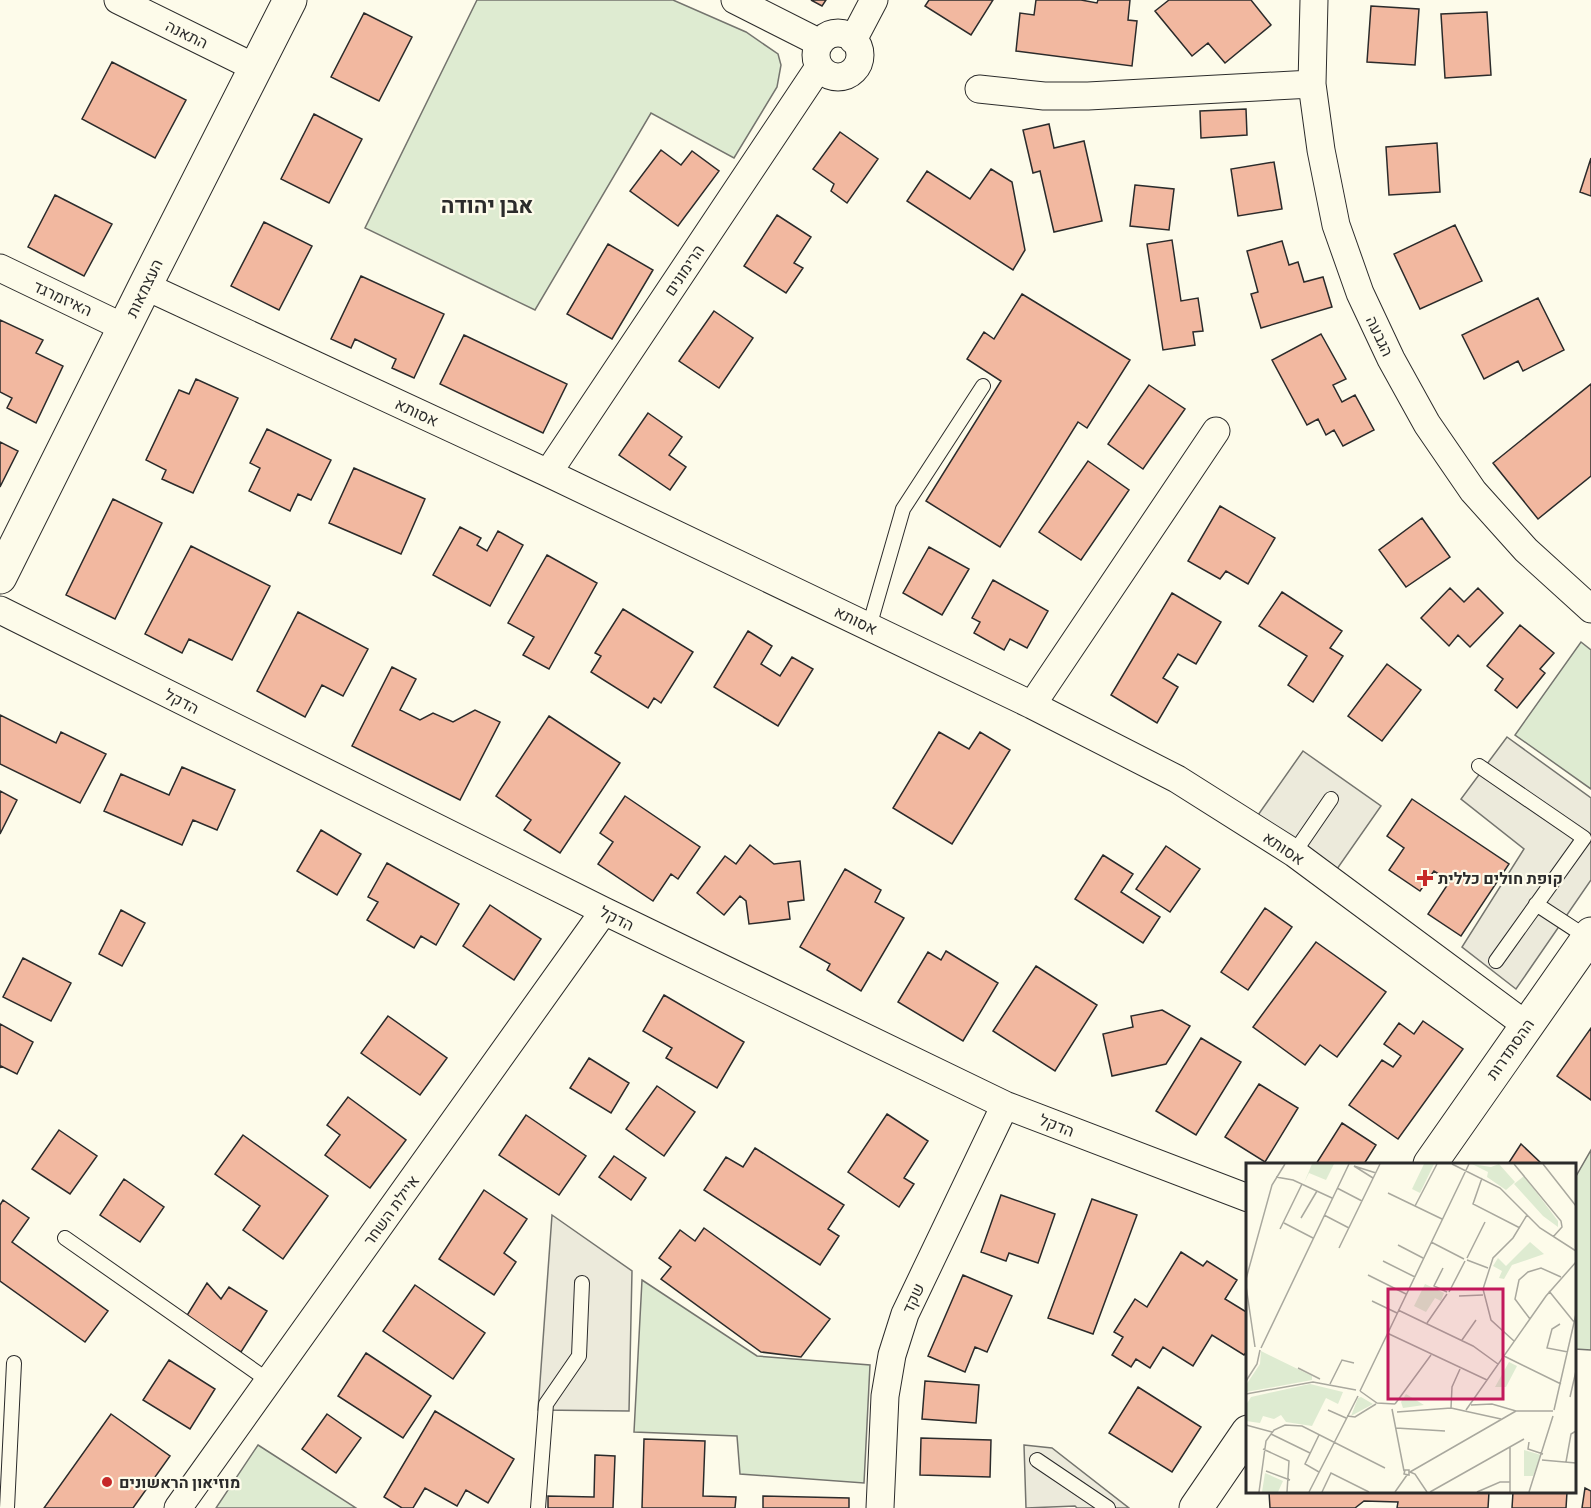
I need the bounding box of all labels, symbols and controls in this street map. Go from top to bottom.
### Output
street label: התאנה [162,14,212,55]
district label: אבן יהודה [441,190,533,221]
street label: הרימונים [659,240,710,301]
street label: העצמאות [120,255,168,321]
street label: האיזמרגד [30,275,96,322]
street label: הגבעה [1360,312,1399,360]
street label: אסותא [391,392,442,432]
street label: אסותא [830,600,881,641]
street label: הדקל [161,683,203,720]
street label: אסותא [1258,826,1309,871]
place label: קופת חולים כללית [1438,867,1563,890]
marker: קופת חולים כללית [1416,869,1434,887]
street label: הדקל [596,900,638,937]
street label: ההסתדרות [1481,1014,1540,1085]
street label: הדקל [1036,1108,1078,1143]
inset map [1246,1163,1576,1493]
street label: איילת השחר [358,1170,425,1250]
street label: שקד [896,1279,930,1317]
place label: מוזיאון הראשונים [119,1471,240,1494]
marker: מוזיאון הראשונים [100,1475,114,1489]

